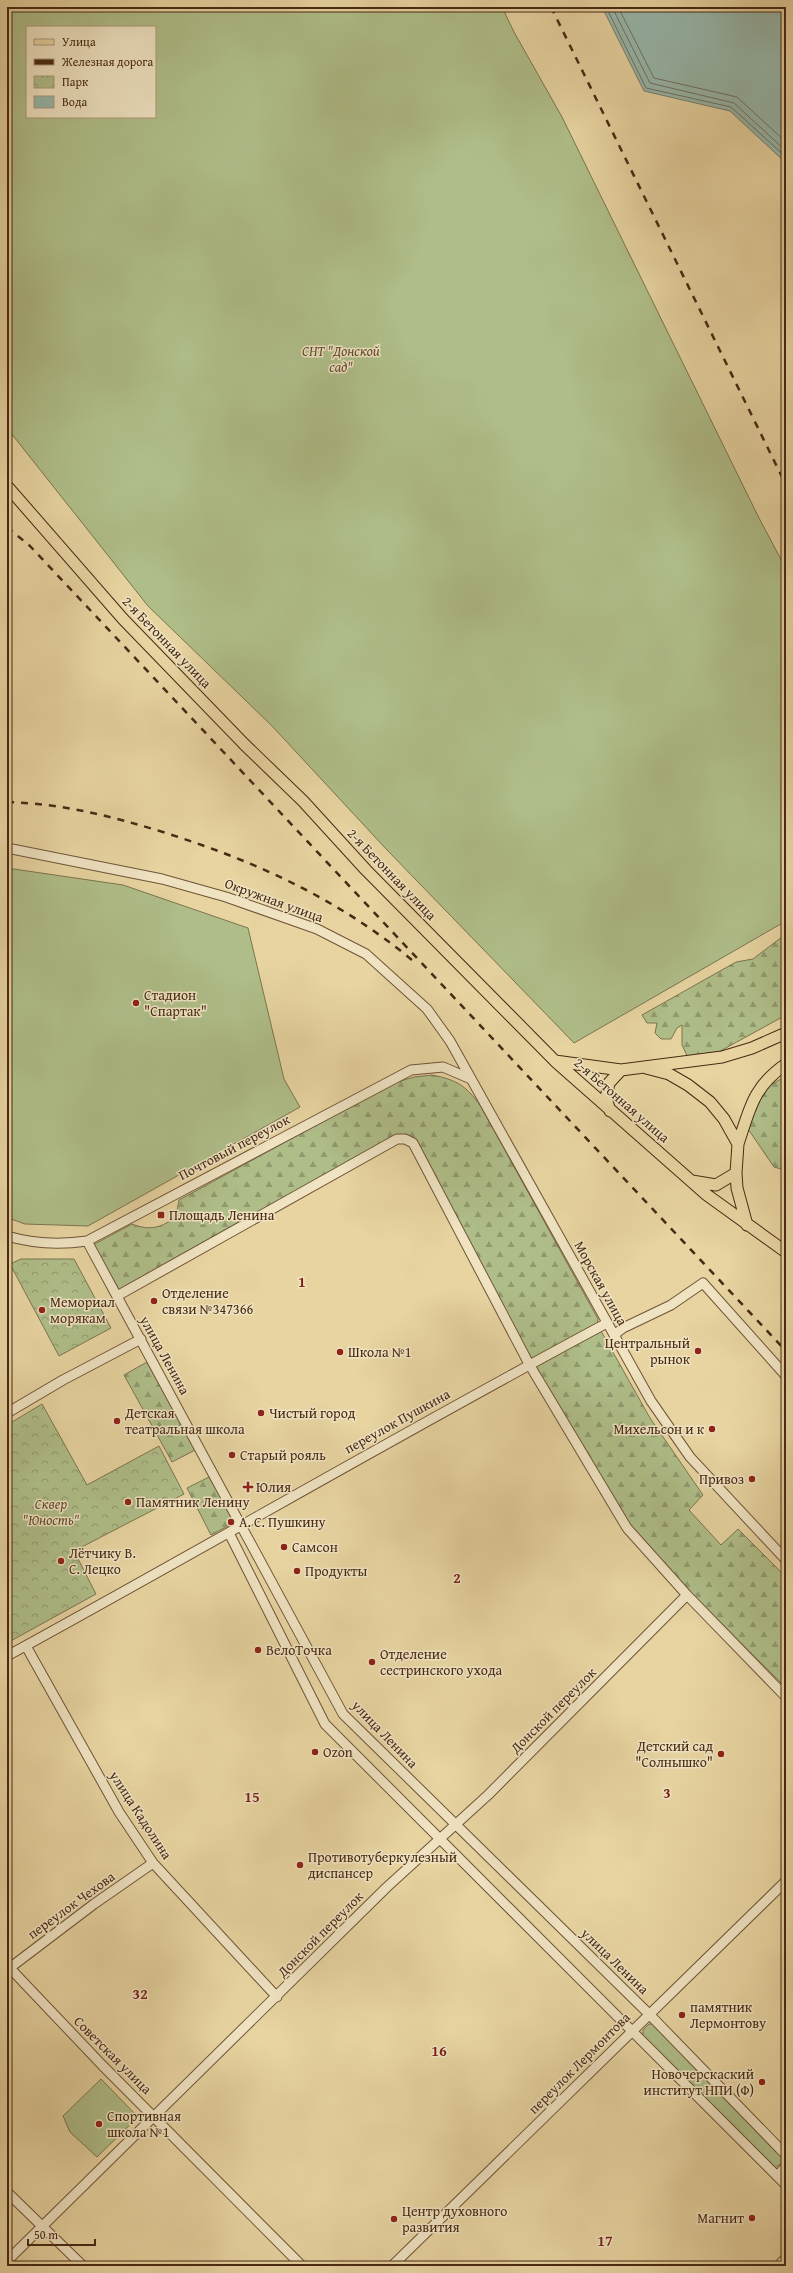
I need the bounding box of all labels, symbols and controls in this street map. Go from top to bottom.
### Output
legend [26,26,156,118]
text: Улица [62,33,96,50]
text: Железная дорога [61,53,153,70]
text: Парк [62,73,89,90]
text: Вода [62,93,87,110]
park label: СНТ "Донской сад" [302,341,380,377]
street label: 2-я Бетонная улица [118,592,216,693]
street label: 2-я Бетонная улица [343,824,441,925]
street label: Окружная улица [222,873,326,927]
place label: Стадион "Спартак" [144,985,207,1021]
marker: Стадион "Спартак" [131,998,141,1008]
street label: 2-я Бетонная улица [570,1053,674,1147]
street label: Почтовый переулок [175,1109,294,1185]
place label: Площадь Ленина [169,1205,275,1225]
marker: Площадь Ленина [156,1210,166,1220]
street label: Морская улица [570,1237,633,1329]
district label: 1 [298,1271,306,1292]
place label: Отделение связи №347366 [162,1283,254,1319]
place label: Мемориал морякам [50,1292,115,1328]
marker: Отделение связи №347366 [149,1296,159,1306]
marker: Мемориал морякам [37,1305,47,1315]
street label: улица Ленина [135,1311,195,1398]
place label: Центральный рынок [605,1333,691,1369]
place label: Школа №1 [348,1342,412,1362]
marker: Центральный рынок [693,1346,703,1356]
marker: Школа №1 [335,1347,345,1357]
street label: переулок Пушкина [340,1383,454,1458]
place label: Детская театральная школа [124,1403,245,1439]
place label: Чистый город [269,1403,356,1423]
marker: Чистый город [256,1408,266,1418]
marker: Детская театральная школа [112,1416,122,1426]
place label: Михельсон и к [613,1419,705,1439]
marker: Михельсон и к [707,1424,717,1434]
place label: Старый рояль [240,1445,326,1465]
marker: Старый рояль [227,1450,237,1460]
place label: Привоз [699,1469,744,1489]
marker: Привоз [747,1474,757,1484]
place label: Юлия [256,1477,291,1497]
marker: Юлия [243,1482,253,1492]
place label: Памятник Ленину [136,1492,250,1512]
park label: Сквер "Юность" [23,1494,80,1530]
marker: Памятник Ленину [123,1497,133,1507]
place label: А. С. Пушкину [239,1512,326,1532]
marker: А. С. Пушкину [226,1517,236,1527]
place label: Самсон [292,1537,338,1557]
marker: Самсон [279,1542,289,1552]
place label: Лётчику В. С. Лецко [69,1543,136,1579]
marker: Лётчику В. С. Лецко [56,1556,66,1566]
place label: Продукты [305,1561,368,1581]
marker: Продукты [292,1566,302,1576]
district label: 2 [453,1567,461,1588]
place label: ВелоТочка [266,1640,332,1660]
place label: Отделение сестринского ухода [380,1644,503,1680]
marker: ВелоТочка [253,1645,263,1655]
marker: Отделение сестринского ухода [367,1657,377,1667]
street label: Донской переулок [505,1662,601,1758]
street label: улица Ленина [347,1695,423,1773]
place label: Детский сад "Солнышко" [635,1736,713,1772]
place label: Ozon [323,1742,353,1762]
marker: Ozon [310,1747,320,1757]
marker: Детский сад "Солнышко" [716,1749,726,1759]
street label: улица Кадолина [104,1766,177,1863]
district label: 3 [663,1782,671,1803]
district label: 15 [244,1786,260,1807]
place label: Противотуберкулезный диспансер [308,1847,457,1883]
marker: Противотуберкулезный диспансер [295,1860,305,1870]
street label: переулок Чехова [23,1866,119,1944]
street label: Донской переулок [272,1886,368,1982]
street label: улица Ленина [576,1923,654,1999]
district label: 32 [132,1983,148,2004]
place label: памятник Лермонтову [690,1997,766,2033]
street label: переулок Лермонтова [524,2007,635,2118]
marker: памятник Лермонтову [677,2010,687,2020]
street label: Советская улица [69,2011,157,2099]
district label: 16 [431,2040,447,2061]
place label: Новочерскаский институт НПИ (Ф) [644,2064,754,2100]
marker: Новочерскаский институт НПИ (Ф) [757,2077,767,2087]
place label: Спортивная школа №1 [107,2106,181,2142]
marker: Спортивная школа №1 [94,2119,104,2129]
place label: Центр духовного развития [402,2201,507,2237]
place label: Магнит [697,2208,744,2228]
marker: Магнит [747,2213,757,2223]
marker: Центр духовного развития [389,2214,399,2224]
scale bar [28,2221,95,2247]
text: 50 m [34,2226,58,2243]
district label: 17 [597,2230,613,2251]

